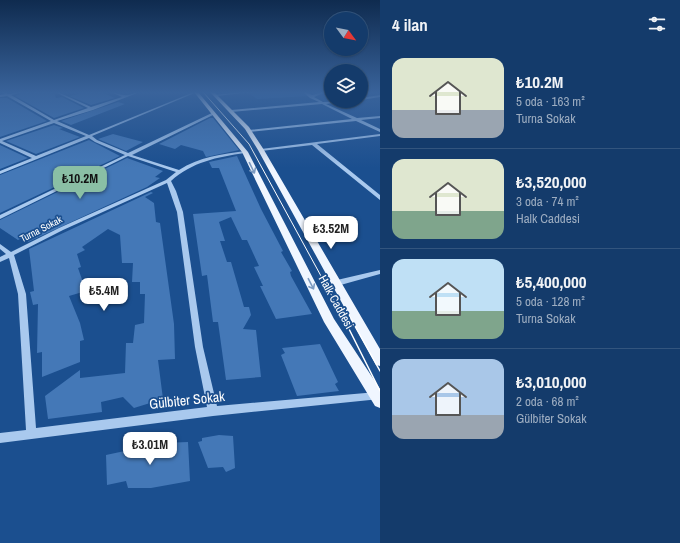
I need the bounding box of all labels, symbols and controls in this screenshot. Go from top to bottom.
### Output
north arrow [324,12,368,56]
map controls [324,12,368,108]
text: 4 ilan [392,13,428,36]
icon: filters [646,13,668,35]
button: layers [324,64,368,108]
text: ₺10.2M [516,70,563,93]
icon: home [424,74,472,122]
text: 5 oda · 163 m² [516,93,585,110]
text: Turna Sokak [516,110,576,127]
one-way arrow [249,162,256,174]
pin: ₺10.2M [47,166,113,200]
text: ₺10.2M [62,170,98,187]
text: ₺3,520,000 [516,170,587,193]
icon: home [424,175,472,223]
text: 3 oda · 74 m² [516,193,579,210]
text: Halk Caddesi [516,210,580,227]
street label: Turna Sokak [18,212,65,245]
pin: ₺3.52M [298,216,364,250]
text: ₺3.52M [313,220,349,237]
text: ₺5,400,000 [516,270,587,293]
street label: Halk Caddesi [315,272,357,332]
icon: home [424,275,472,323]
pin: ₺5.4M [76,278,132,312]
one-way arrow [308,278,315,290]
text: ₺5.4M [89,282,119,299]
text: 5 oda · 128 m² [516,293,585,310]
text: Turna Sokak [516,310,576,327]
text: ₺3,010,000 [516,370,587,393]
icon: home [424,375,472,423]
street label: Gülbiter Sokak [148,387,226,413]
text: 2 oda · 68 m² [516,393,579,410]
text: Gülbiter Sokak [516,410,587,427]
pin: ₺3.01M [117,432,183,466]
text: ₺3.01M [132,436,168,453]

